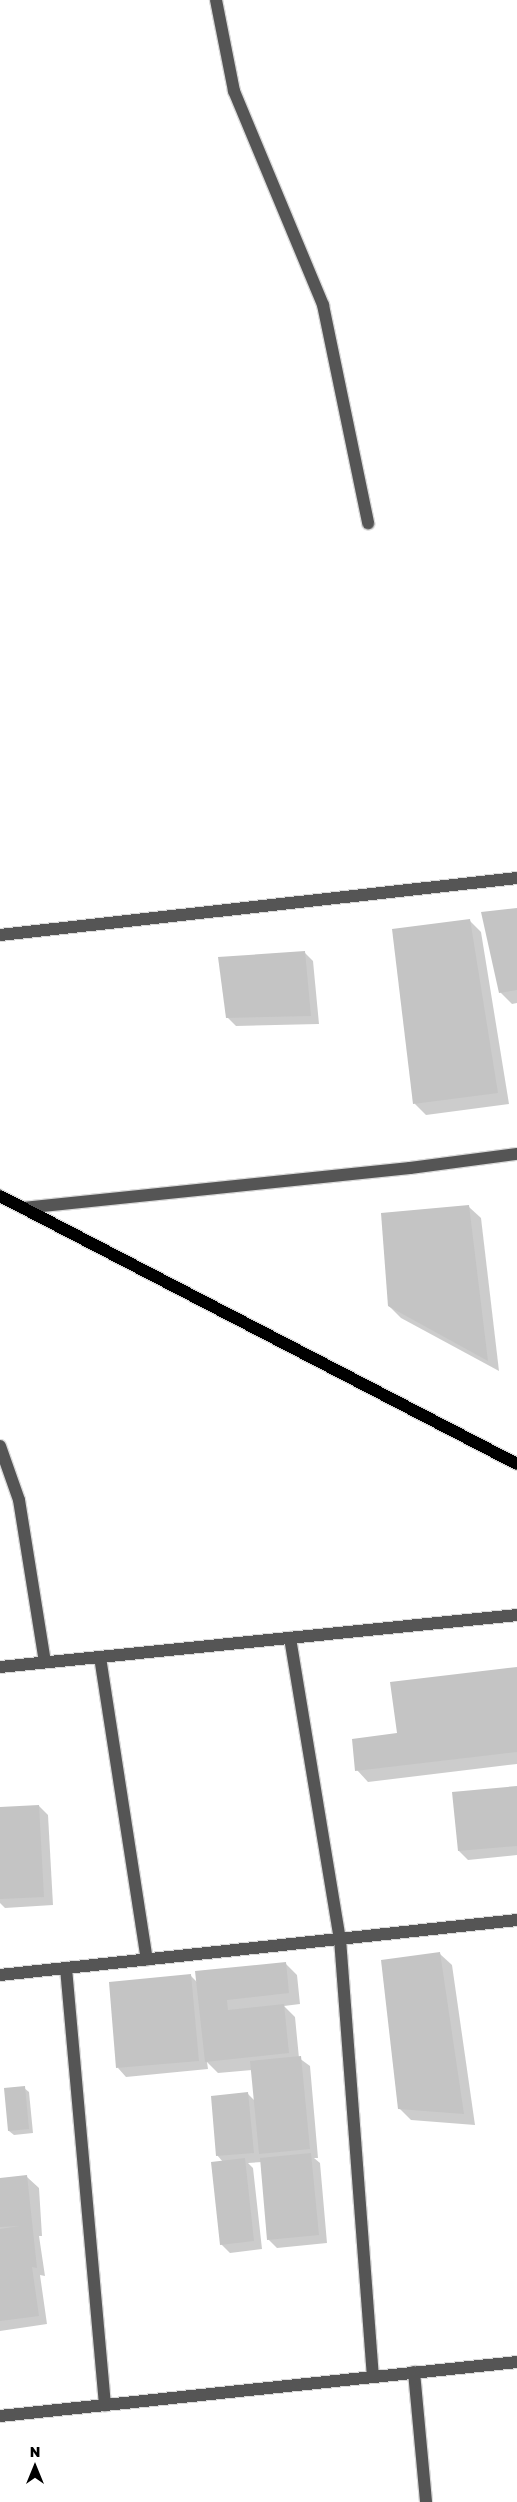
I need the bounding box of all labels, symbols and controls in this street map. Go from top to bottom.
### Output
north arrow [10,2442,60,2492]
text: N [30,2443,40,2460]

